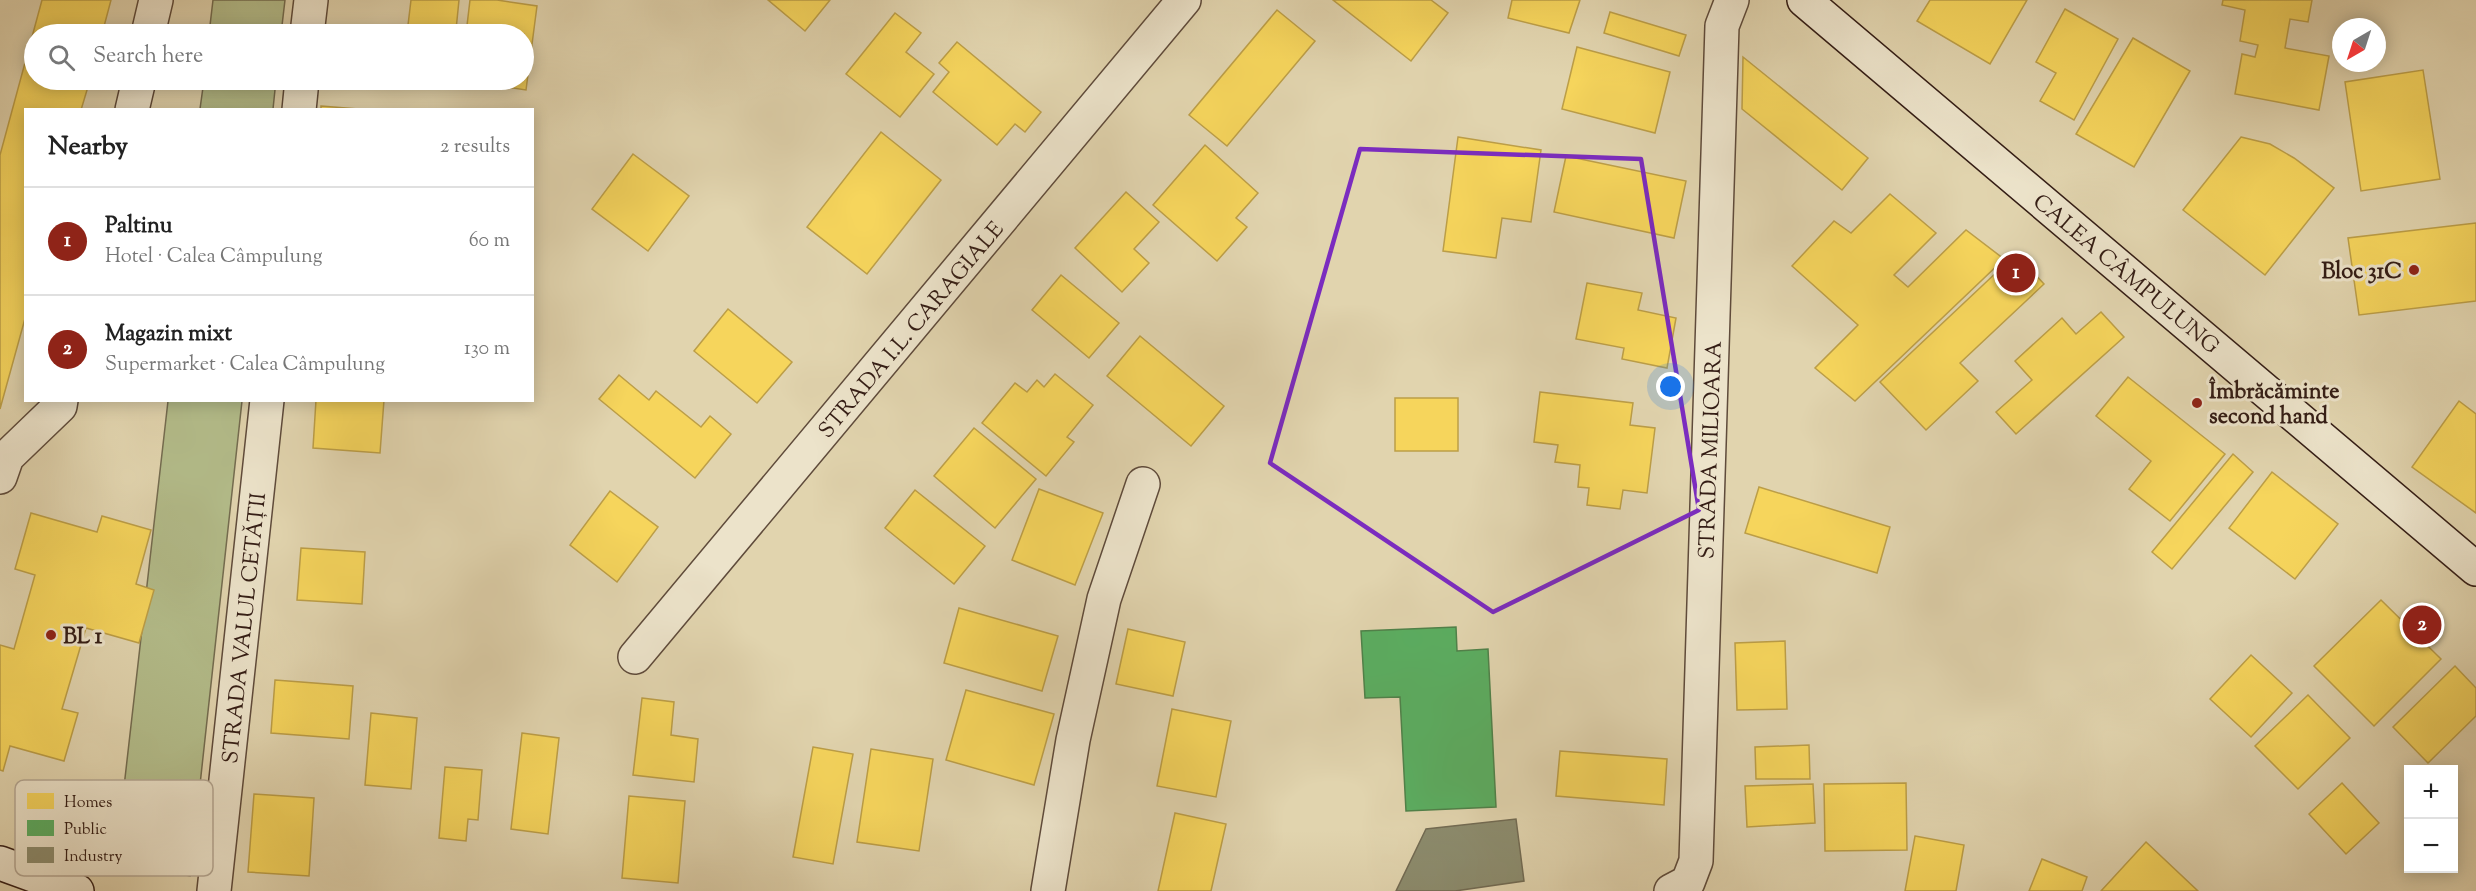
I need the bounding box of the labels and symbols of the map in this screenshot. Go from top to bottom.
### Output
north arrow [2332,18,2386,72]
street label: CALEA CÂMPULUNG [2025,187,2225,363]
street label: STRADA I.L. CARAGIALE [812,216,1013,446]
pin: 1 [1996,250,2036,296]
place label: Bloc 31C [2322,257,2402,289]
marker: Bloc 31C [2407,263,2421,277]
street label: STRADA MILIOARA [1692,340,1732,560]
your location [1656,372,1685,401]
place label: Îmbrăcăminte second hand [2209,376,2339,434]
marker: Îmbrăcăminte second hand [2190,396,2204,410]
street label: STRADA VALUL CETĂȚII [216,491,276,766]
pin: 2 [2402,602,2442,648]
place label: BL 1 [63,622,103,654]
marker: BL 1 [44,628,58,642]
legend [15,780,213,876]
text: Homes [64,792,112,815]
text: Public [64,819,107,842]
text: Industry [64,846,122,869]

